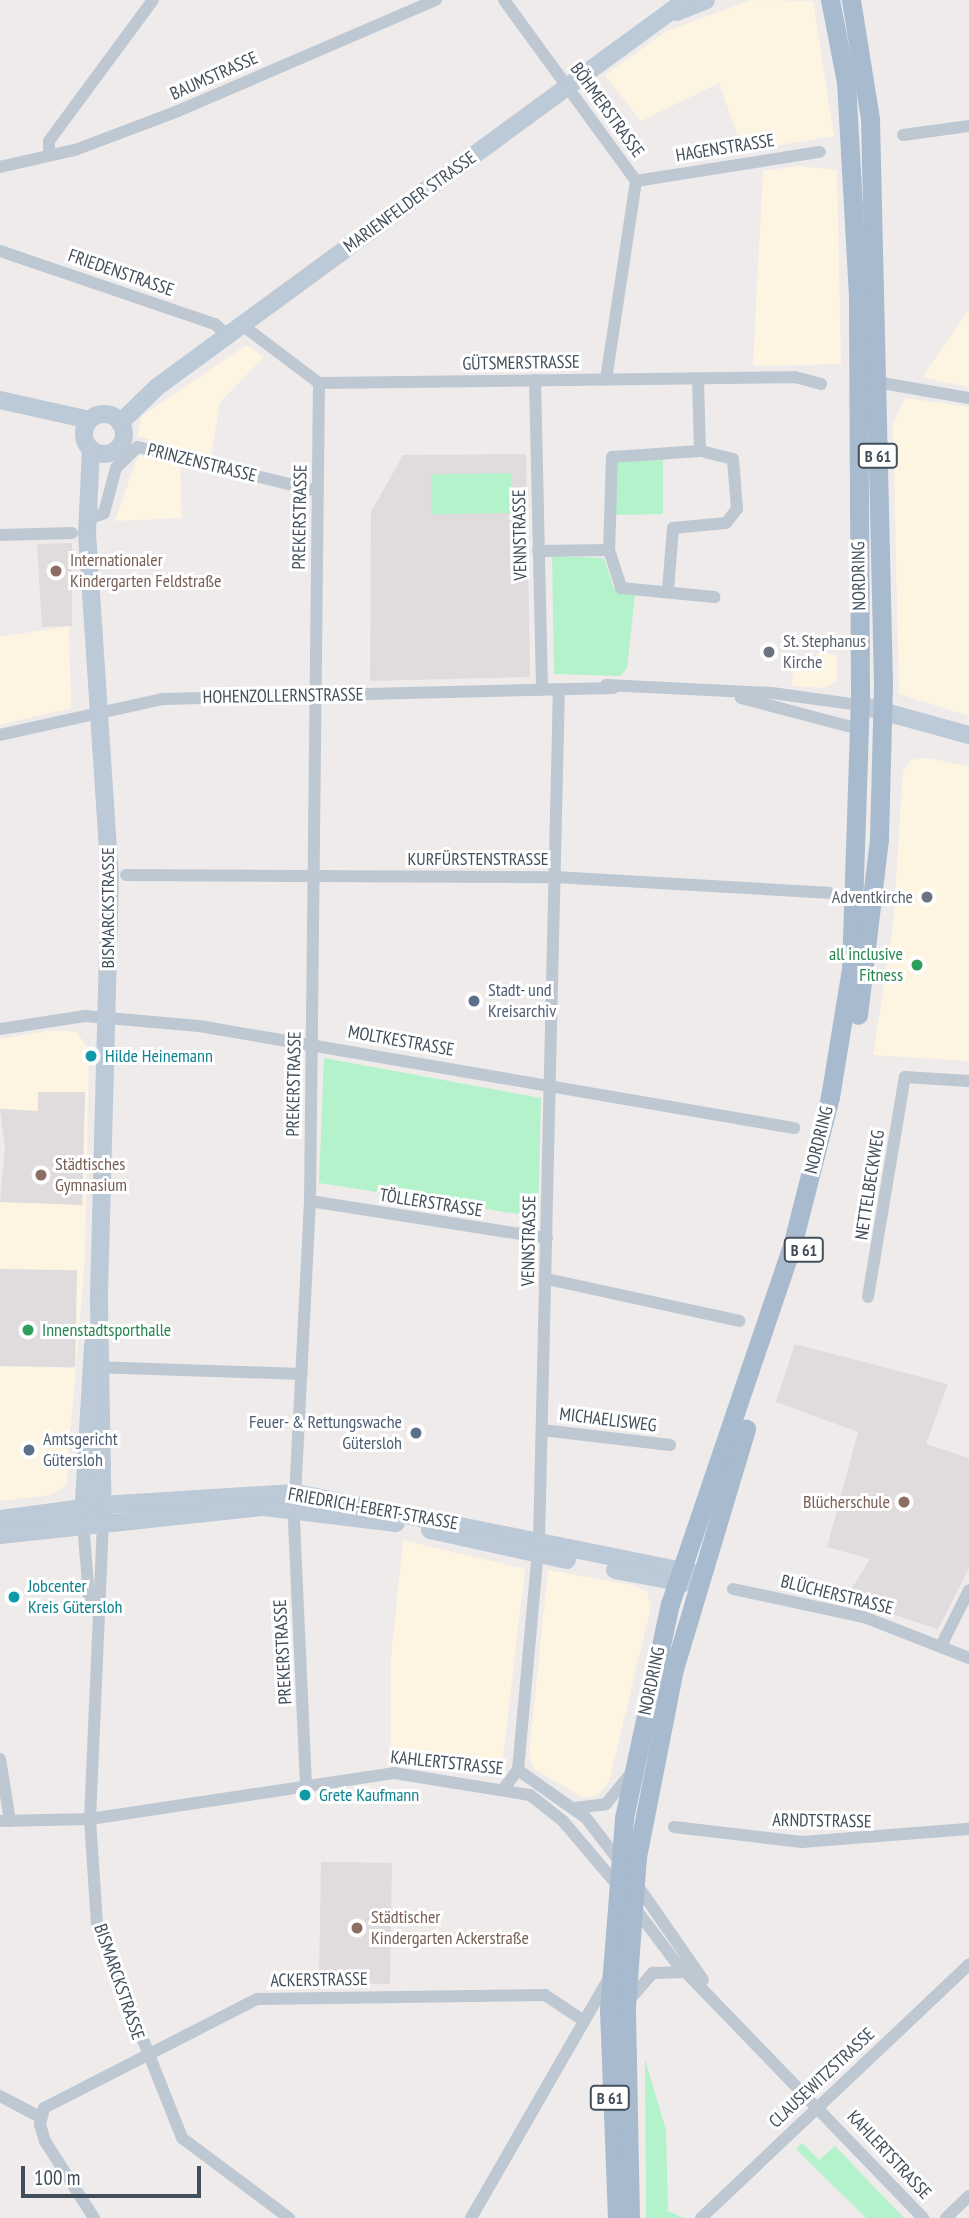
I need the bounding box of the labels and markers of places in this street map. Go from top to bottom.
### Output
place label: Internationaler Kindergarten Feldstraße [70,550,221,592]
marker: Internationaler Kindergarten Feldstraße [48,563,64,579]
place label: St. Stephanus Kirche [783,631,867,674]
marker: St. Stephanus Kirche [761,644,777,660]
place label: Adventkirche [832,886,913,908]
marker: Adventkirche [919,889,935,905]
place label: all inclusive Fitness [829,944,903,986]
marker: all inclusive Fitness [909,957,925,973]
place label: Stadt- und Kreisarchiv [488,980,556,1023]
marker: Stadt- und Kreisarchiv [466,993,482,1009]
place label: Hilde Heinemann [105,1045,213,1067]
marker: Hilde Heinemann [83,1048,99,1064]
place label: Städtisches Gymnasium [55,1154,127,1196]
marker: Städtisches Gymnasium [33,1167,49,1183]
place label: Innenstadtsporthalle [42,1319,171,1341]
marker: Innenstadtsporthalle [20,1322,36,1338]
place label: Feuer- & Rettungswache Gütersloh [248,1412,402,1454]
marker: Feuer- & Rettungswache Gütersloh [408,1425,424,1441]
place label: Amtsgericht Gütersloh [43,1429,118,1472]
marker: Amtsgericht Gütersloh [21,1442,37,1458]
place label: Blücherschule [803,1491,890,1513]
marker: Blücherschule [896,1494,912,1510]
place label: Jobcenter Kreis Gütersloh [28,1576,122,1618]
marker: Jobcenter Kreis Gütersloh [6,1589,22,1605]
place label: Grete Kaufmann [319,1784,419,1806]
marker: Grete Kaufmann [297,1787,313,1803]
place label: Städtischer Kindergarten Ackerstraße [371,1907,529,1950]
marker: Städtischer Kindergarten Ackerstraße [349,1920,365,1936]

